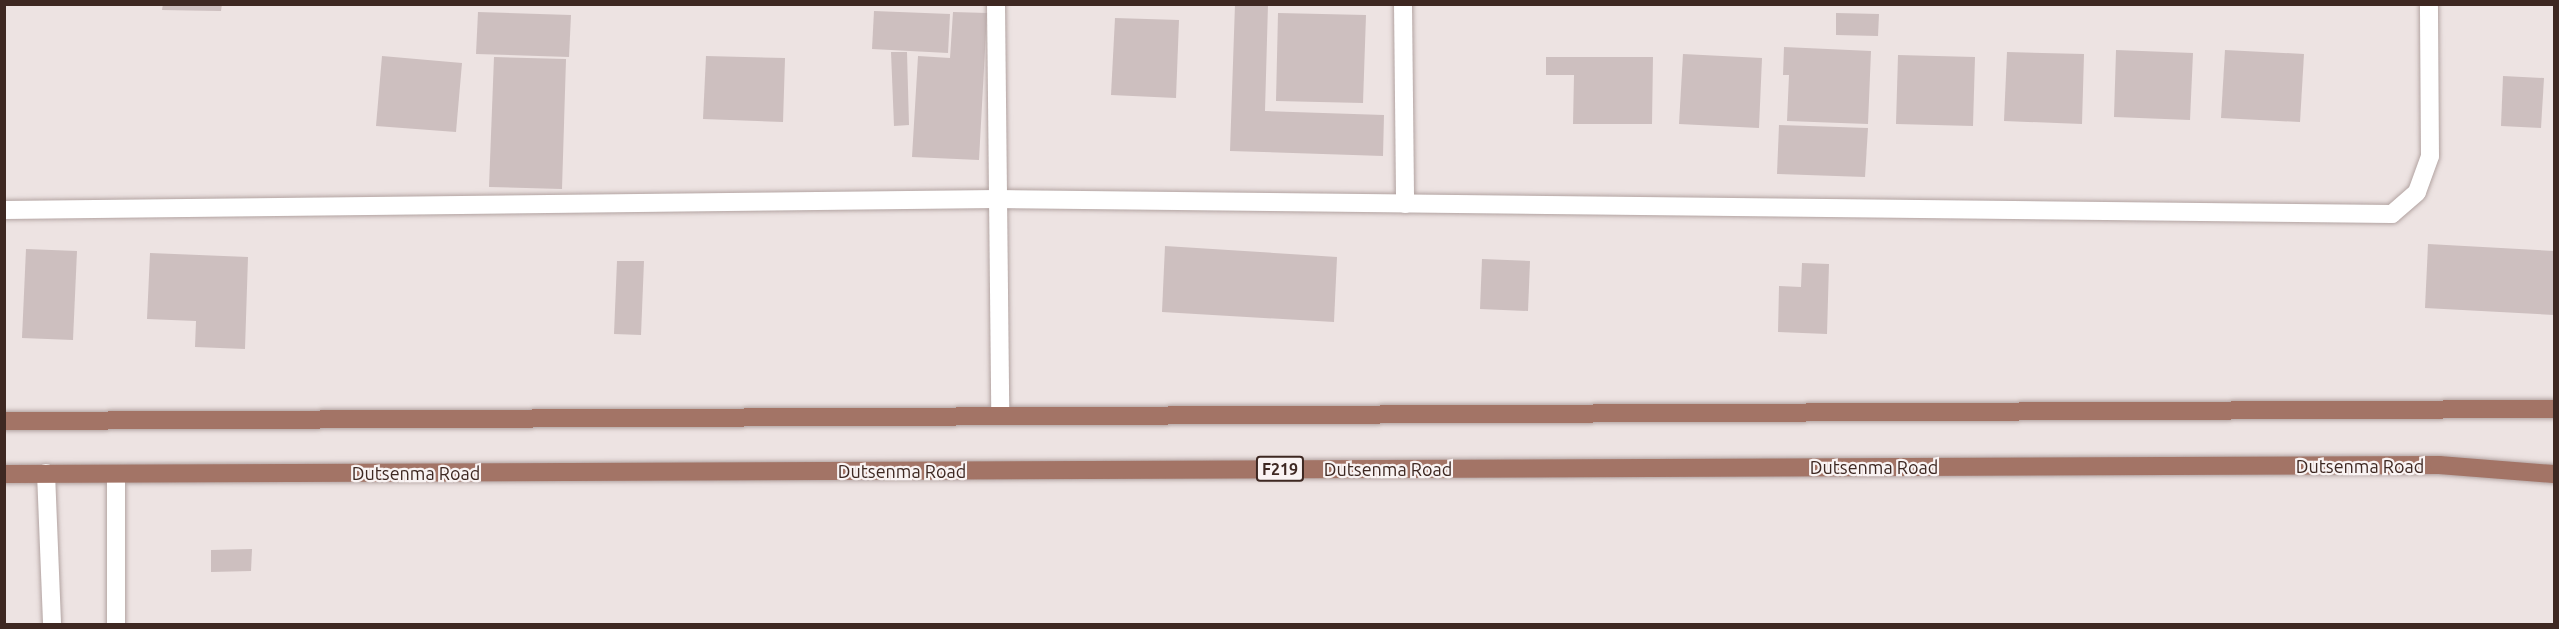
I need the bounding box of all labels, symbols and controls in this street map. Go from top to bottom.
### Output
street label: Dutsenma Road [2296,455,2424,477]
road number: F219 [1254,456,1306,482]
street label: Dutsenma Road [1810,456,1938,478]
street label: Dutsenma Road [1324,458,1452,480]
street label: Dutsenma Road [838,460,966,482]
street label: Dutsenma Road [352,462,480,484]

